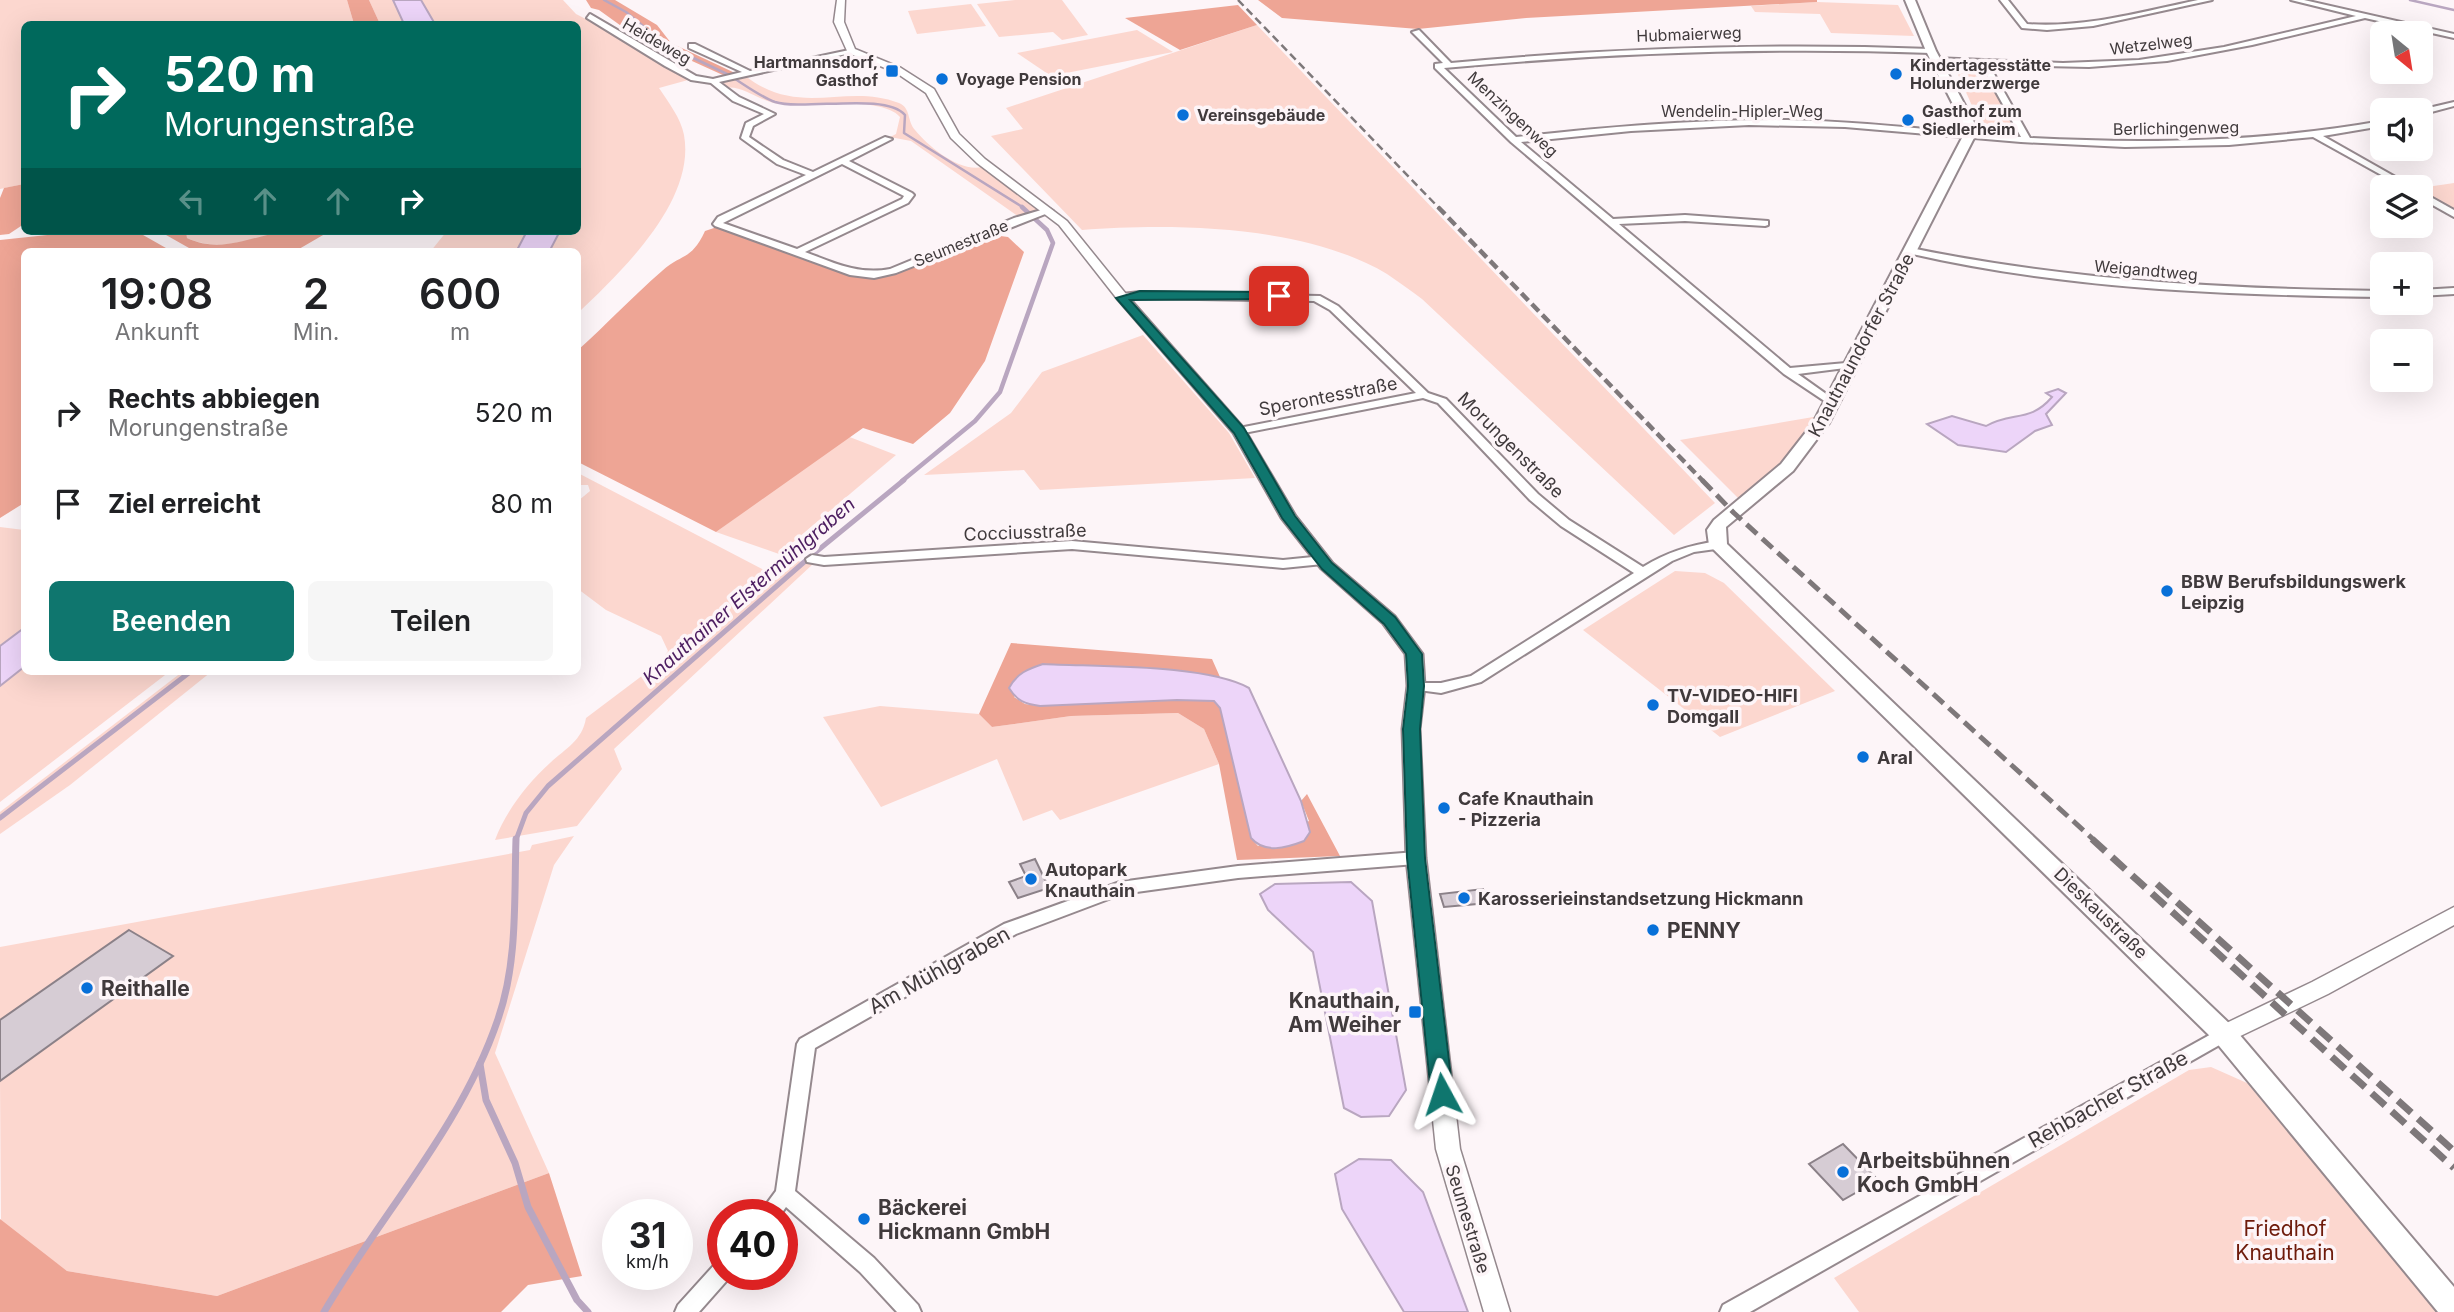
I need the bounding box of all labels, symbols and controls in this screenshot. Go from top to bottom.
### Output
street label: Heideweg [619,13,695,69]
north arrow [2370,21,2432,84]
map controls [2370,21,2433,392]
street label: Hubmaierweg [1636,22,1742,46]
street label: Wetzelweg [2108,29,2194,59]
text: 520 m [164,45,316,104]
icon: right [49,49,140,140]
place label: Hartmannsdorf, Gasthof [754,52,879,90]
place label: Kindertagesstätte Holunderzwerge [1910,55,2051,93]
marker: Hartmannsdorf, Gasthof [884,63,900,79]
marker: Kindertagesstätte Holunderzwerge [1888,66,1904,82]
street label: Menzingenweg [1464,67,1562,161]
place label: Voyage Pension [956,69,1081,89]
marker: Voyage Pension [934,71,950,87]
button: sound [2370,98,2433,161]
street label: Wendelin-Hipler-Weg [1661,101,1823,121]
place label: Gasthof zum Siedlerheim [1922,101,2022,139]
text: Morungenstraße [164,105,415,144]
place label: Vereinsgebäude [1197,105,1325,125]
marker: Vereinsgebäude [1175,107,1191,123]
marker: Gasthof zum Siedlerheim [1900,112,1916,128]
street label: Berlichingenweg [2113,117,2239,139]
button: layers [2370,175,2433,238]
icon: left [173,182,211,220]
icon: ahead [246,182,284,220]
icon: ahead [319,182,357,220]
icon: right [392,182,430,220]
street label: Seumestraße [911,215,1011,271]
street label: Knautnaundorfer Straße [1804,250,1918,440]
button: + [2370,252,2433,315]
street label: Weigandtweg [2093,256,2199,284]
pin [1249,266,1309,326]
text: 19:08 [101,268,213,319]
text: 2 [303,268,329,319]
text: 600 [419,268,501,319]
icon: arrive [1260,277,1298,315]
text: Ankunft [115,318,199,346]
text: Min. [293,318,339,346]
text: m [450,318,470,346]
button: − [2370,329,2433,392]
street label: Sperontesstraße [1257,372,1399,420]
text: Rechts abbiegen [108,383,320,414]
street label: Morungenstraße [1454,388,1568,502]
icon: right [49,394,87,432]
text: 520 m [475,397,553,428]
text: Morungenstraße [108,414,288,442]
icon: arrive [49,485,87,523]
text: Ziel erreicht [108,488,261,519]
text: 80 m [490,488,553,519]
water label: Knauthainer Elstermühlgraben [638,493,860,689]
street label: Cocciusstraße [963,519,1087,545]
place label: BBW Berufsbildungswerk Leipzig [2181,571,2407,613]
button: Beenden [49,581,294,661]
button: Teilen [308,581,553,661]
marker: BBW Berufsbildungswerk Leipzig [2159,583,2175,599]
place label: TV-VIDEO-HIFI Domgall [1667,685,1798,727]
marker: TV-VIDEO-HIFI Domgall [1645,697,1661,713]
place label: Aral [1877,747,1913,768]
marker: Aral [1855,749,1871,765]
place label: Cafe Knauthain - Pizzeria [1458,788,1594,830]
marker: Cafe Knauthain - Pizzeria [1436,800,1452,816]
place label: Autopark Knauthain [1045,859,1135,901]
street label: Dieskaustraße [2050,863,2152,963]
marker: Autopark Knauthain [1023,871,1039,887]
place label: Karosserieinstandsetzung Hickmann [1478,888,1804,909]
marker: Karosserieinstandsetzung Hickmann [1456,890,1472,906]
place label: PENNY [1667,918,1741,943]
street label: Am Mühlgraben [864,921,1014,1019]
marker: PENNY [1645,922,1661,938]
place label: Reithalle [101,976,190,1001]
marker: Reithalle [79,980,95,996]
place label: Knauthain, Am Weiher [1288,988,1401,1037]
marker: Knauthain, Am Weiher [1407,1004,1423,1020]
street label: Rehbacher Straße [2024,1045,2192,1153]
position arrow [1405,1057,1479,1131]
place label: Arbeitsbühnen Koch GmbH [1857,1148,2010,1197]
street label: Seumestraße [1441,1162,1495,1276]
marker: Arbeitsbühnen Koch GmbH [1835,1164,1851,1180]
place label: Bäckerei Hickmann GmbH [878,1195,1050,1244]
speed limit sign: 40 [707,1199,798,1290]
marker: Bäckerei Hickmann GmbH [856,1211,872,1227]
text: 31 [629,1214,666,1256]
park label: Friedhof Knauthain [2235,1216,2335,1265]
text: km/h [626,1251,669,1272]

